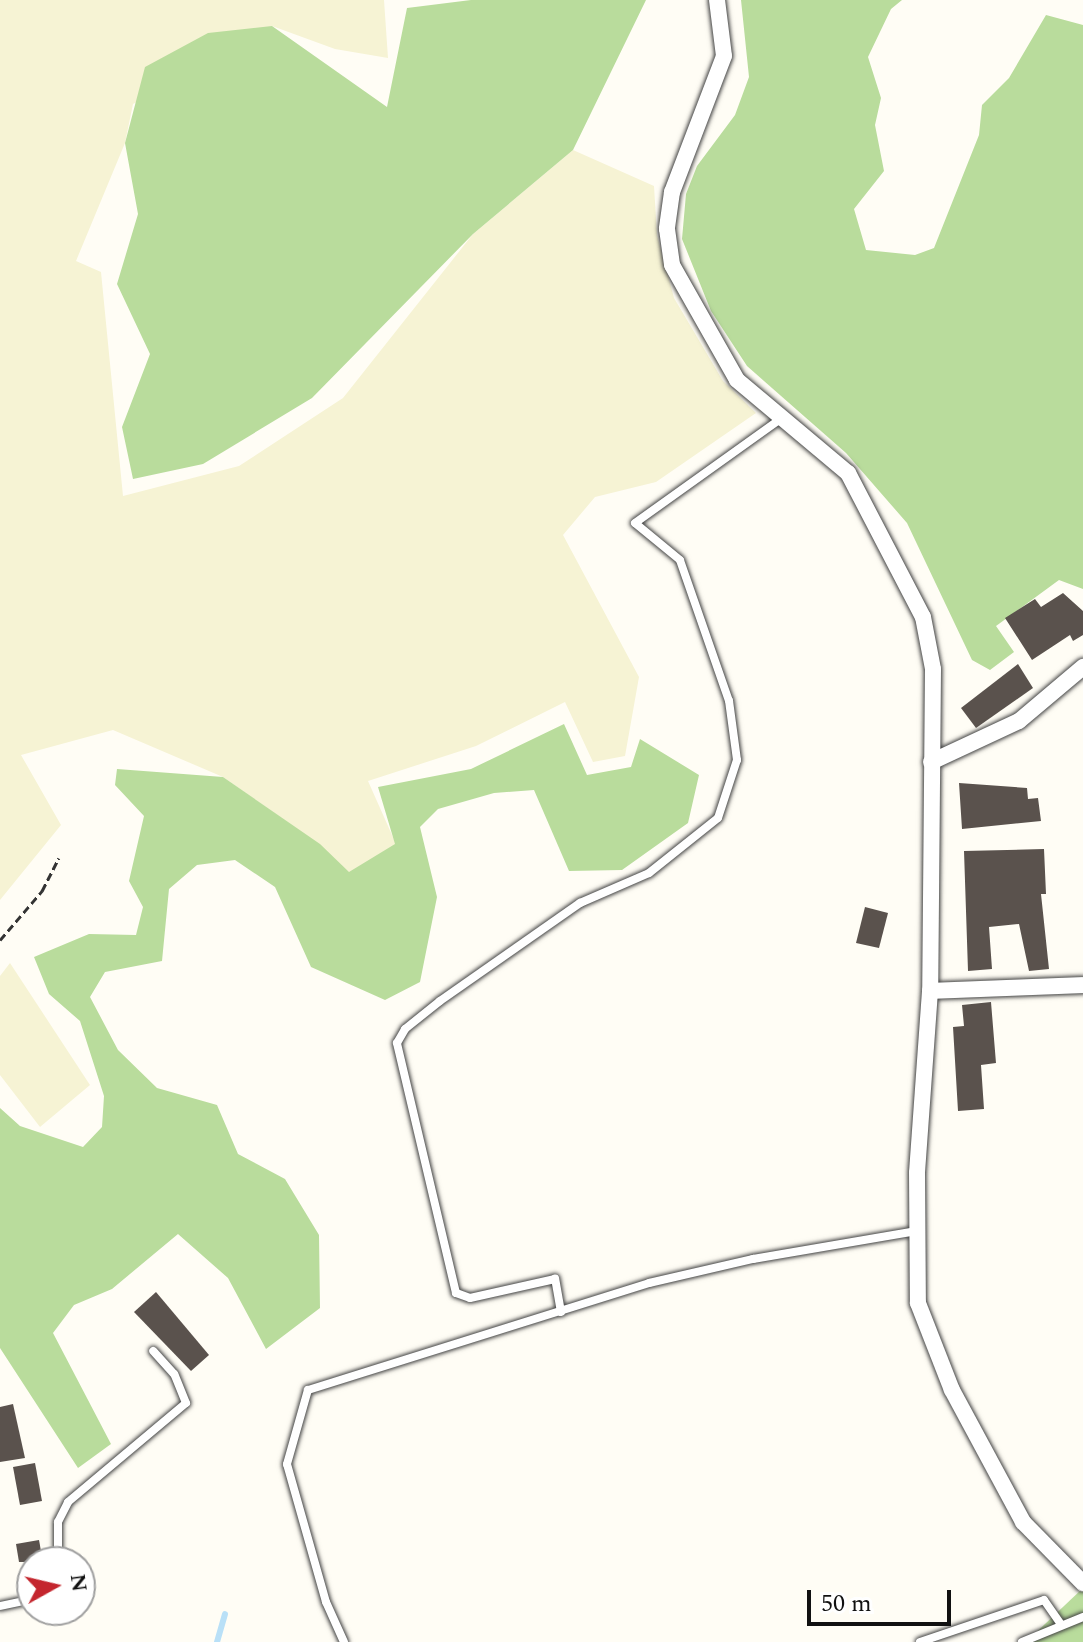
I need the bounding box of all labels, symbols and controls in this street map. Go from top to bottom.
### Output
north arrow [16,1546,96,1626]
text: N [61,1572,96,1594]
scale bar [811,1574,955,1624]
text: 50 m [821,1586,872,1622]

